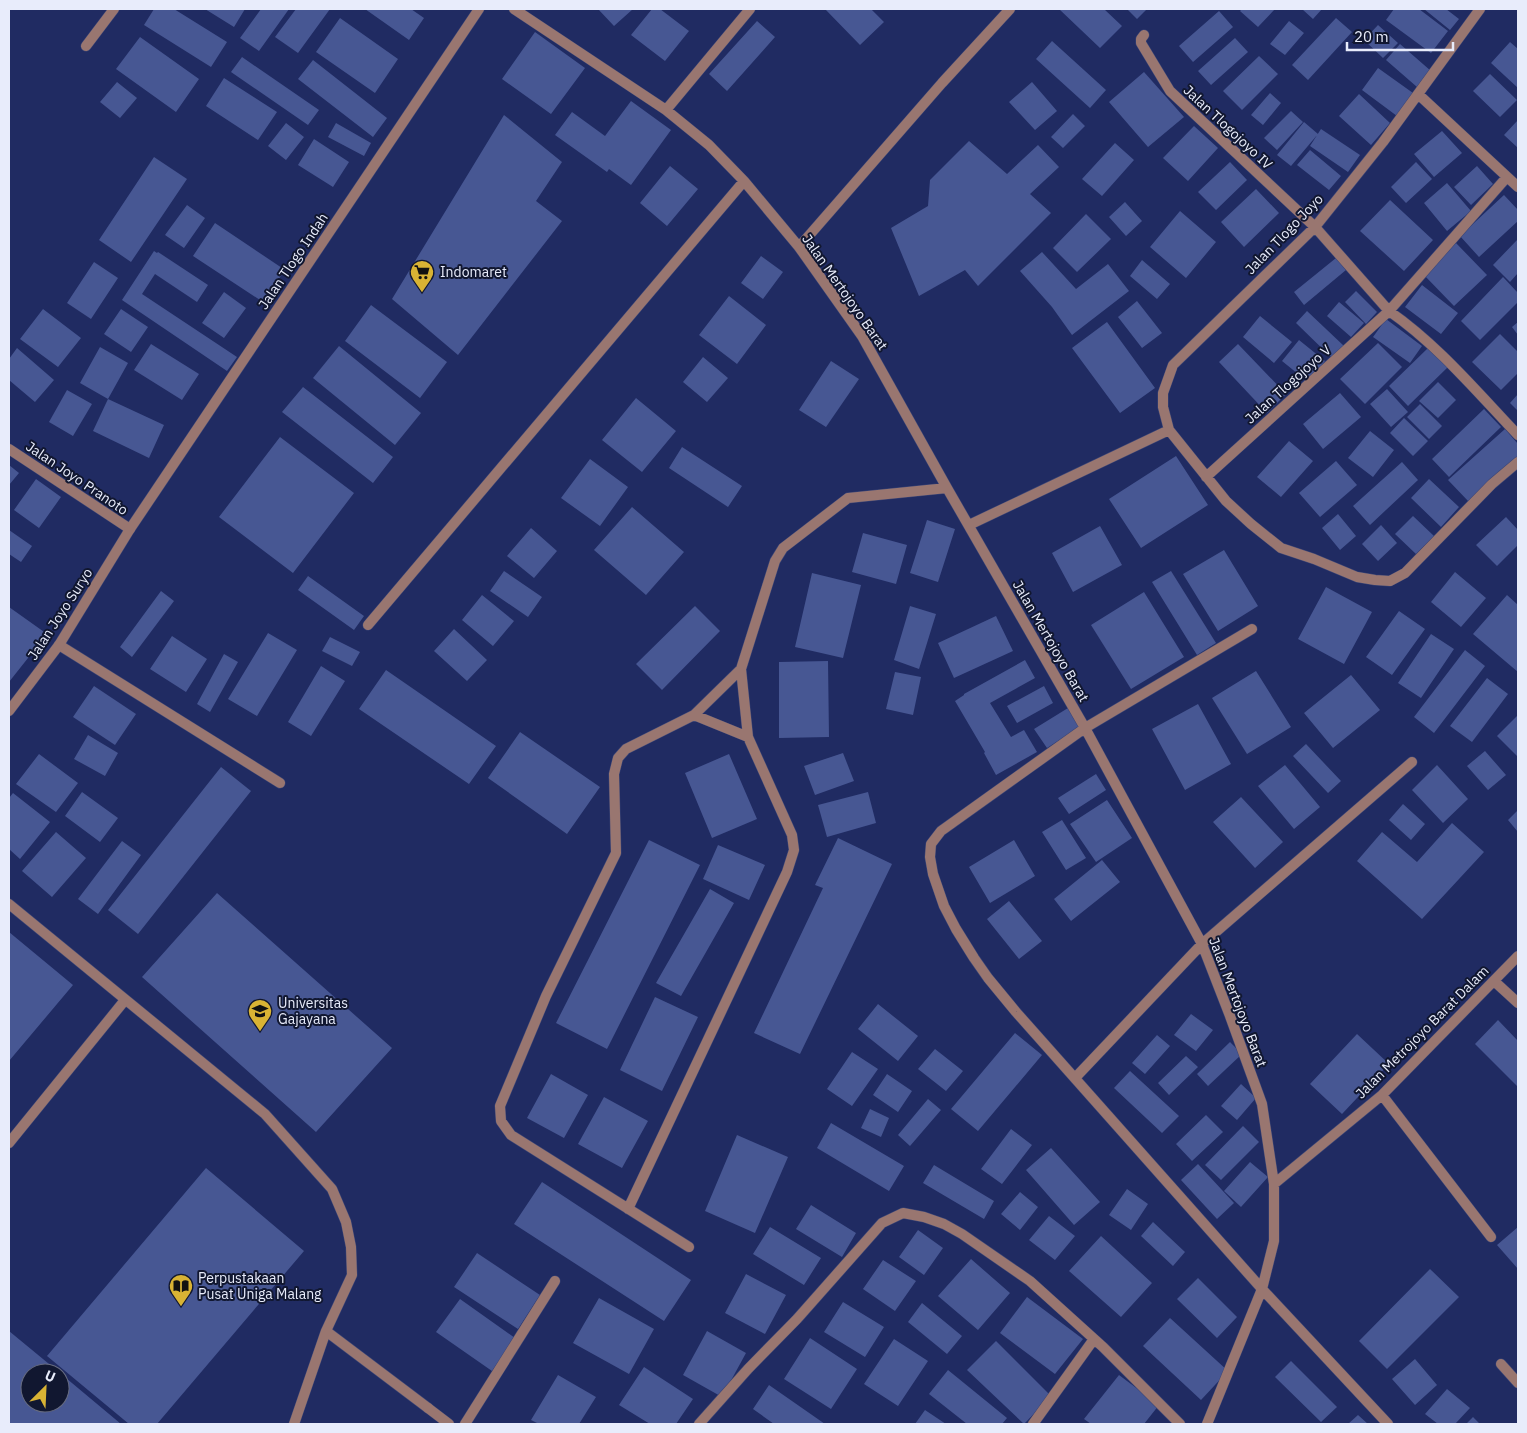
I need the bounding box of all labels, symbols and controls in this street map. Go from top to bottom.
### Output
scale bar [1347,20,1453,52]
text: 20 m [1354,27,1389,46]
street label: Jalan Tlogojoyo IV [1180,81,1277,173]
street label: Jalan Tlogo Joyo [1241,190,1327,278]
street label: Jalan Tlogo Indah [254,209,332,313]
street label: Jalan Mertojoyo Barat [798,231,892,354]
supermarket icon: Indomaret [409,259,435,293]
place label: Indomaret [440,263,507,281]
street label: Jalan Tlogojoyo V [1241,340,1335,427]
street label: Jalan Joyo Pranoto [22,437,132,519]
street label: Jalan Joyo Suryo [24,564,97,663]
street label: Jalan Mertojoyo Barat [1009,577,1093,705]
street label: Jalan Mertojoyo Barat [1205,935,1271,1069]
street label: Jalan Metrojoyo Barat Dalam [1352,962,1492,1102]
place label: Universitas Gajayana [278,994,348,1028]
school or university icon: Universitas Gajayana [247,998,273,1032]
place label: Perpustakaan Pusat Uniga Malang [198,1269,322,1303]
library icon: Perpustakaan Pusat Uniga Malang [168,1273,194,1307]
north arrow [20,1363,70,1413]
text: U [42,1366,58,1386]

